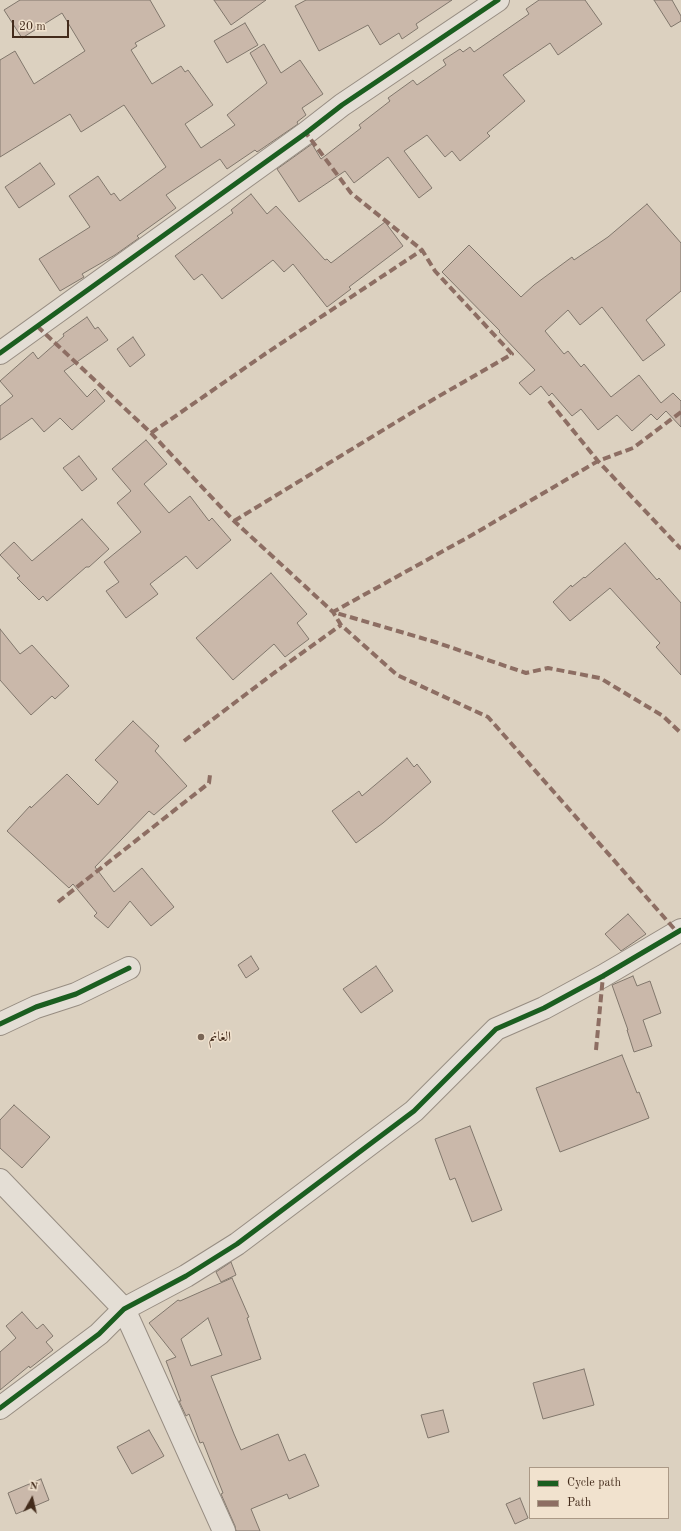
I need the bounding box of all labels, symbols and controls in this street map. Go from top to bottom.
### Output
scale bar [14,12,71,38]
text: 20 m [19,21,46,33]
place label: الغانم [209,1029,231,1045]
marker: الغانم [196,1032,206,1042]
legend [529,1467,669,1519]
text: Cycle path [567,1477,621,1489]
north arrow [12,1479,52,1519]
text: N [29,1481,39,1493]
text: Path [567,1497,591,1509]

